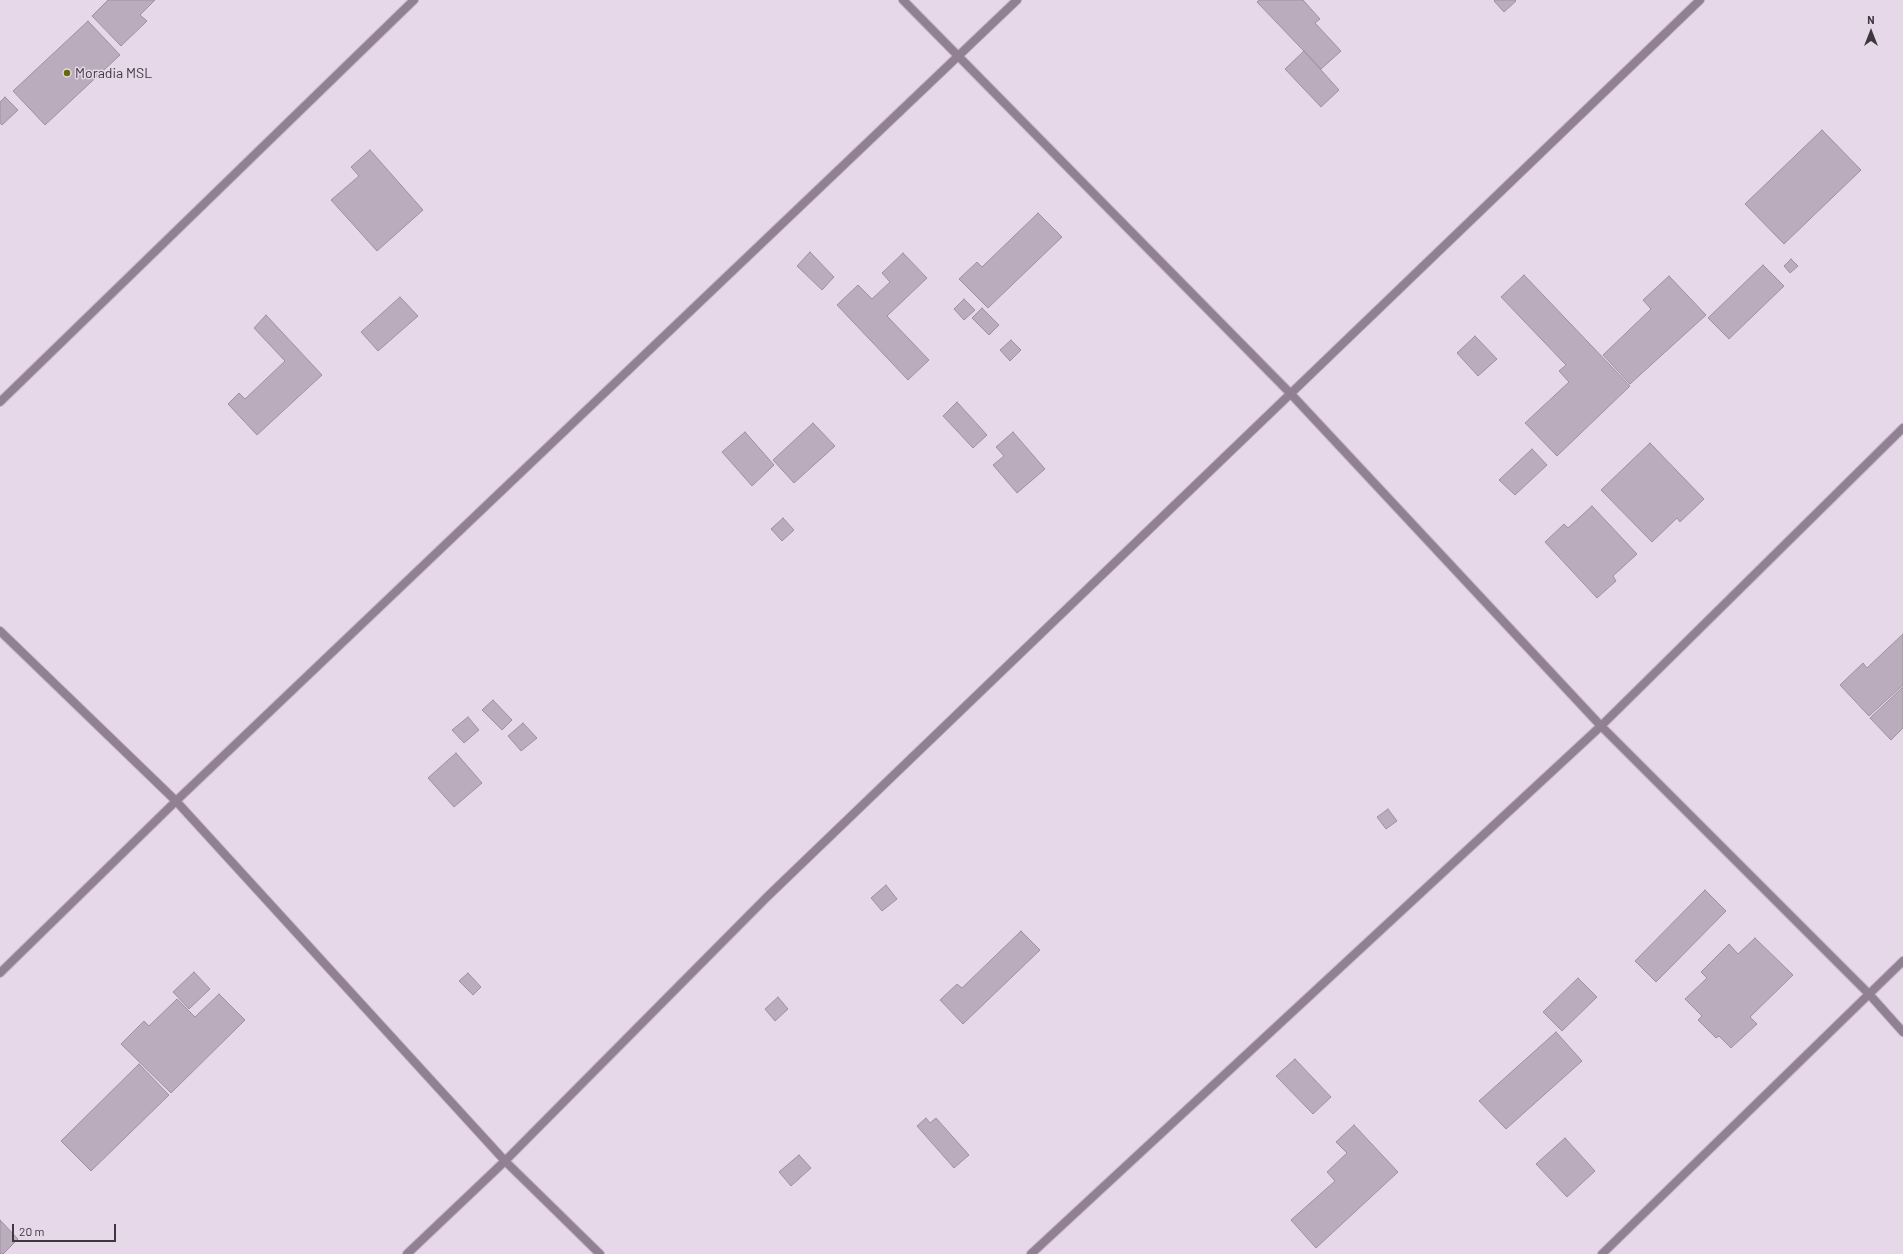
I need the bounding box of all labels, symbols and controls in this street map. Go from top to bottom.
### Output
north arrow [1851,12,1891,52]
text: N [1867,13,1875,26]
place label: Moradia MSL [75,65,152,81]
marker: Moradia MSL [62,68,72,78]
scale bar [14,1216,118,1242]
text: 20 m [19,1224,45,1238]

